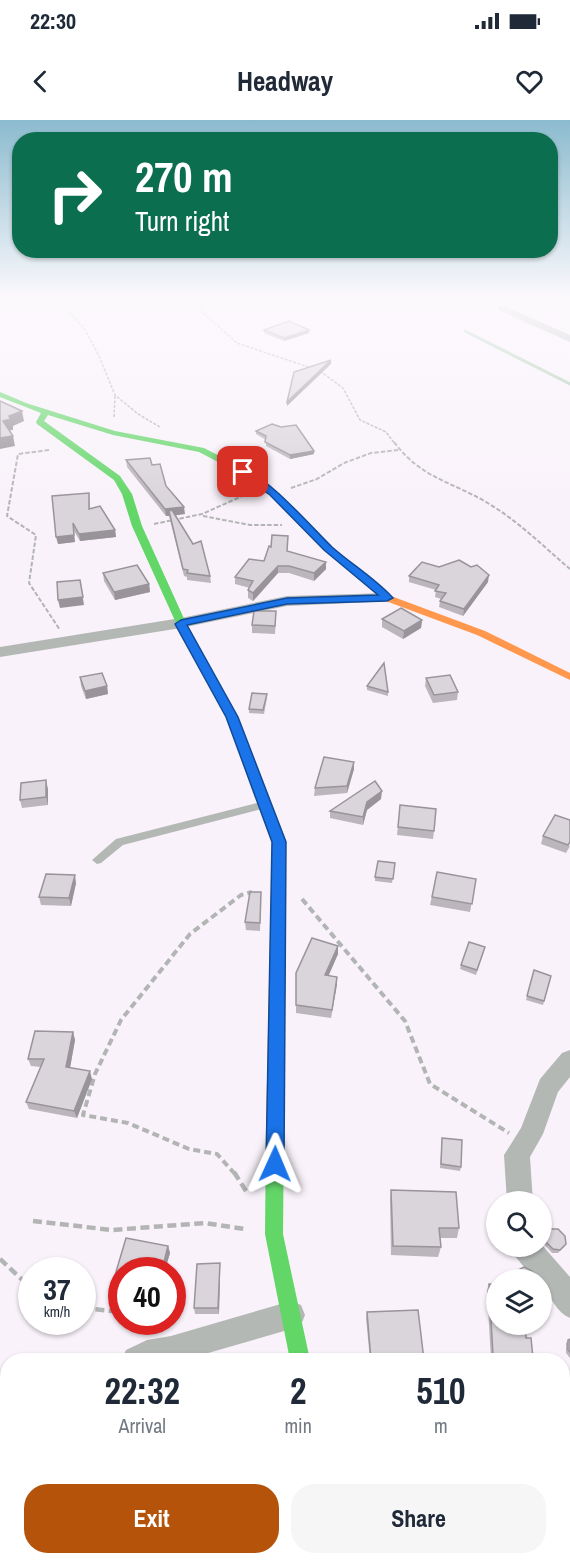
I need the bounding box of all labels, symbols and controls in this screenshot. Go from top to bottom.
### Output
text: 22:30 [30,6,76,36]
text: Headway [237,63,333,99]
icon: back [24,65,57,98]
icon: heart [513,65,546,98]
text: 270 m [135,149,233,205]
icon: right [36,156,114,234]
text: Turn right [135,203,229,239]
pin [217,446,268,497]
icon: arrive [226,455,259,488]
position arrow [243,1132,307,1196]
map controls [486,1191,552,1335]
button: search [486,1191,552,1257]
speed limit sign: 40 [108,1257,186,1335]
text: 37 [43,1269,71,1309]
button: layers [486,1269,552,1335]
text: km/h [44,1301,70,1322]
text: 22:32 [104,1367,180,1415]
text: 2 [290,1367,306,1415]
text: 510 [416,1367,466,1415]
text: Arrival [119,1412,166,1439]
text: min [284,1412,312,1439]
text: m [434,1412,448,1439]
button: Exit [24,1484,279,1553]
button: Share [291,1484,546,1553]

